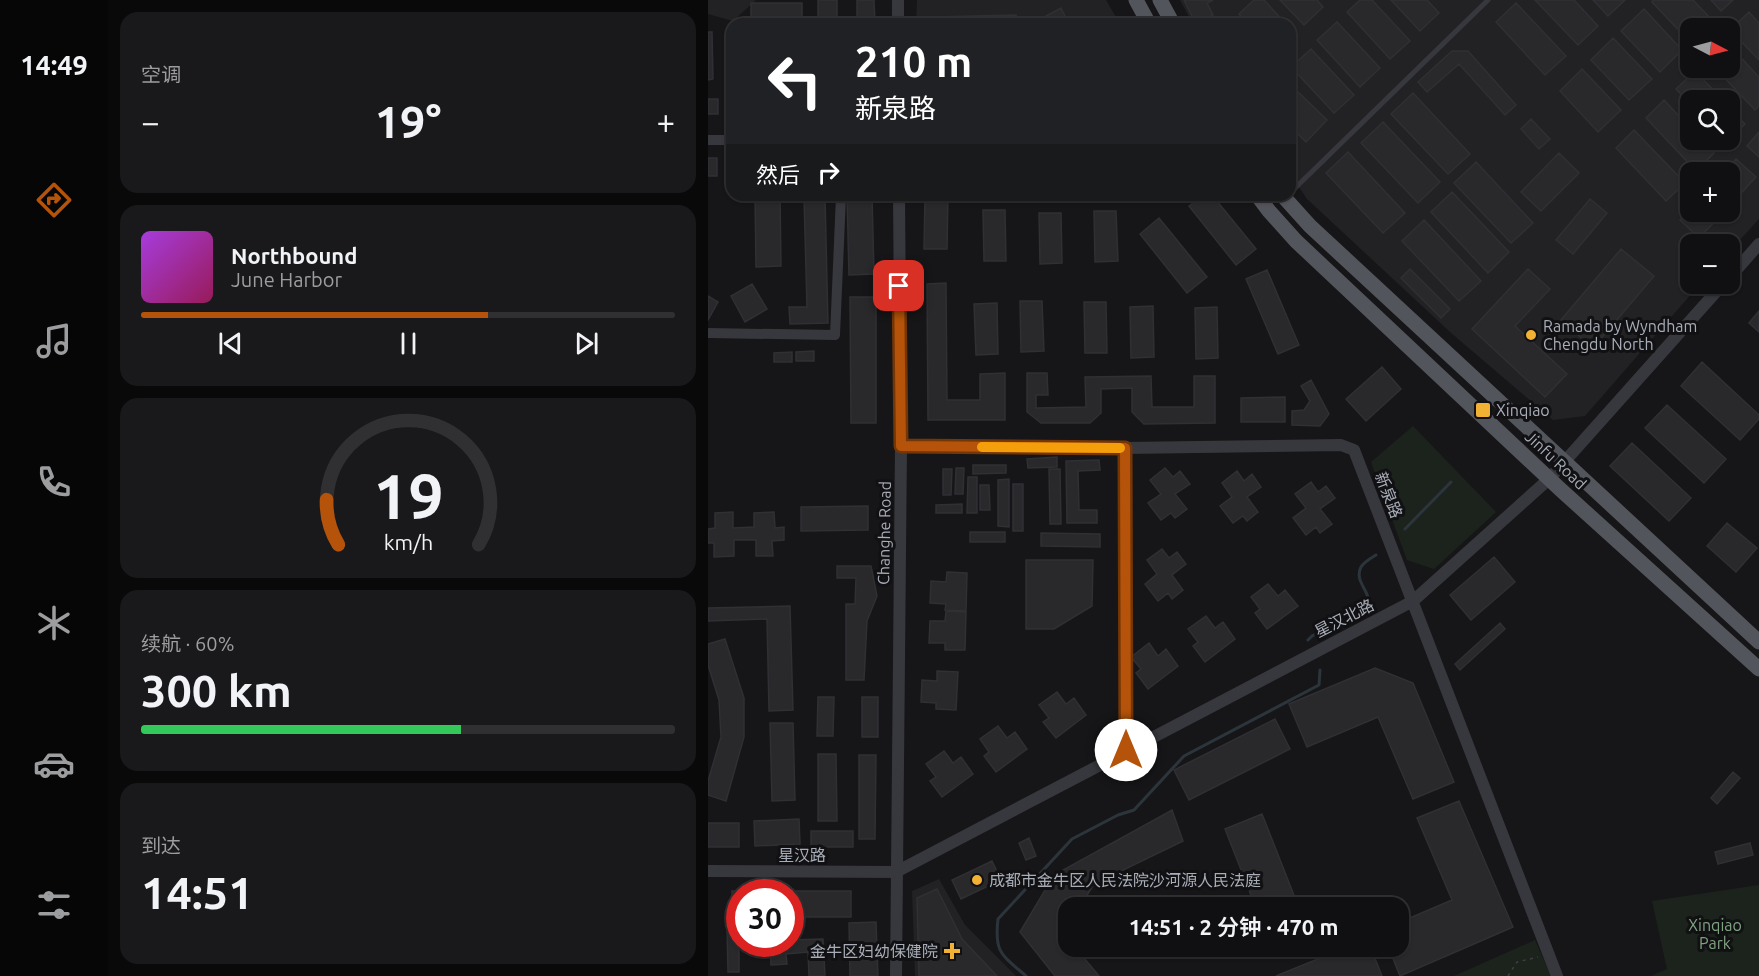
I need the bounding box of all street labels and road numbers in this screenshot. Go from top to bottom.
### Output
street label: Jinfu Road [1522,427,1590,493]
street label: 新泉路 [1372,469,1406,521]
street label: Changhe Road [874,481,894,585]
street label: 星汉北路 [1311,595,1377,641]
street label: 星汉路 [778,846,826,864]

